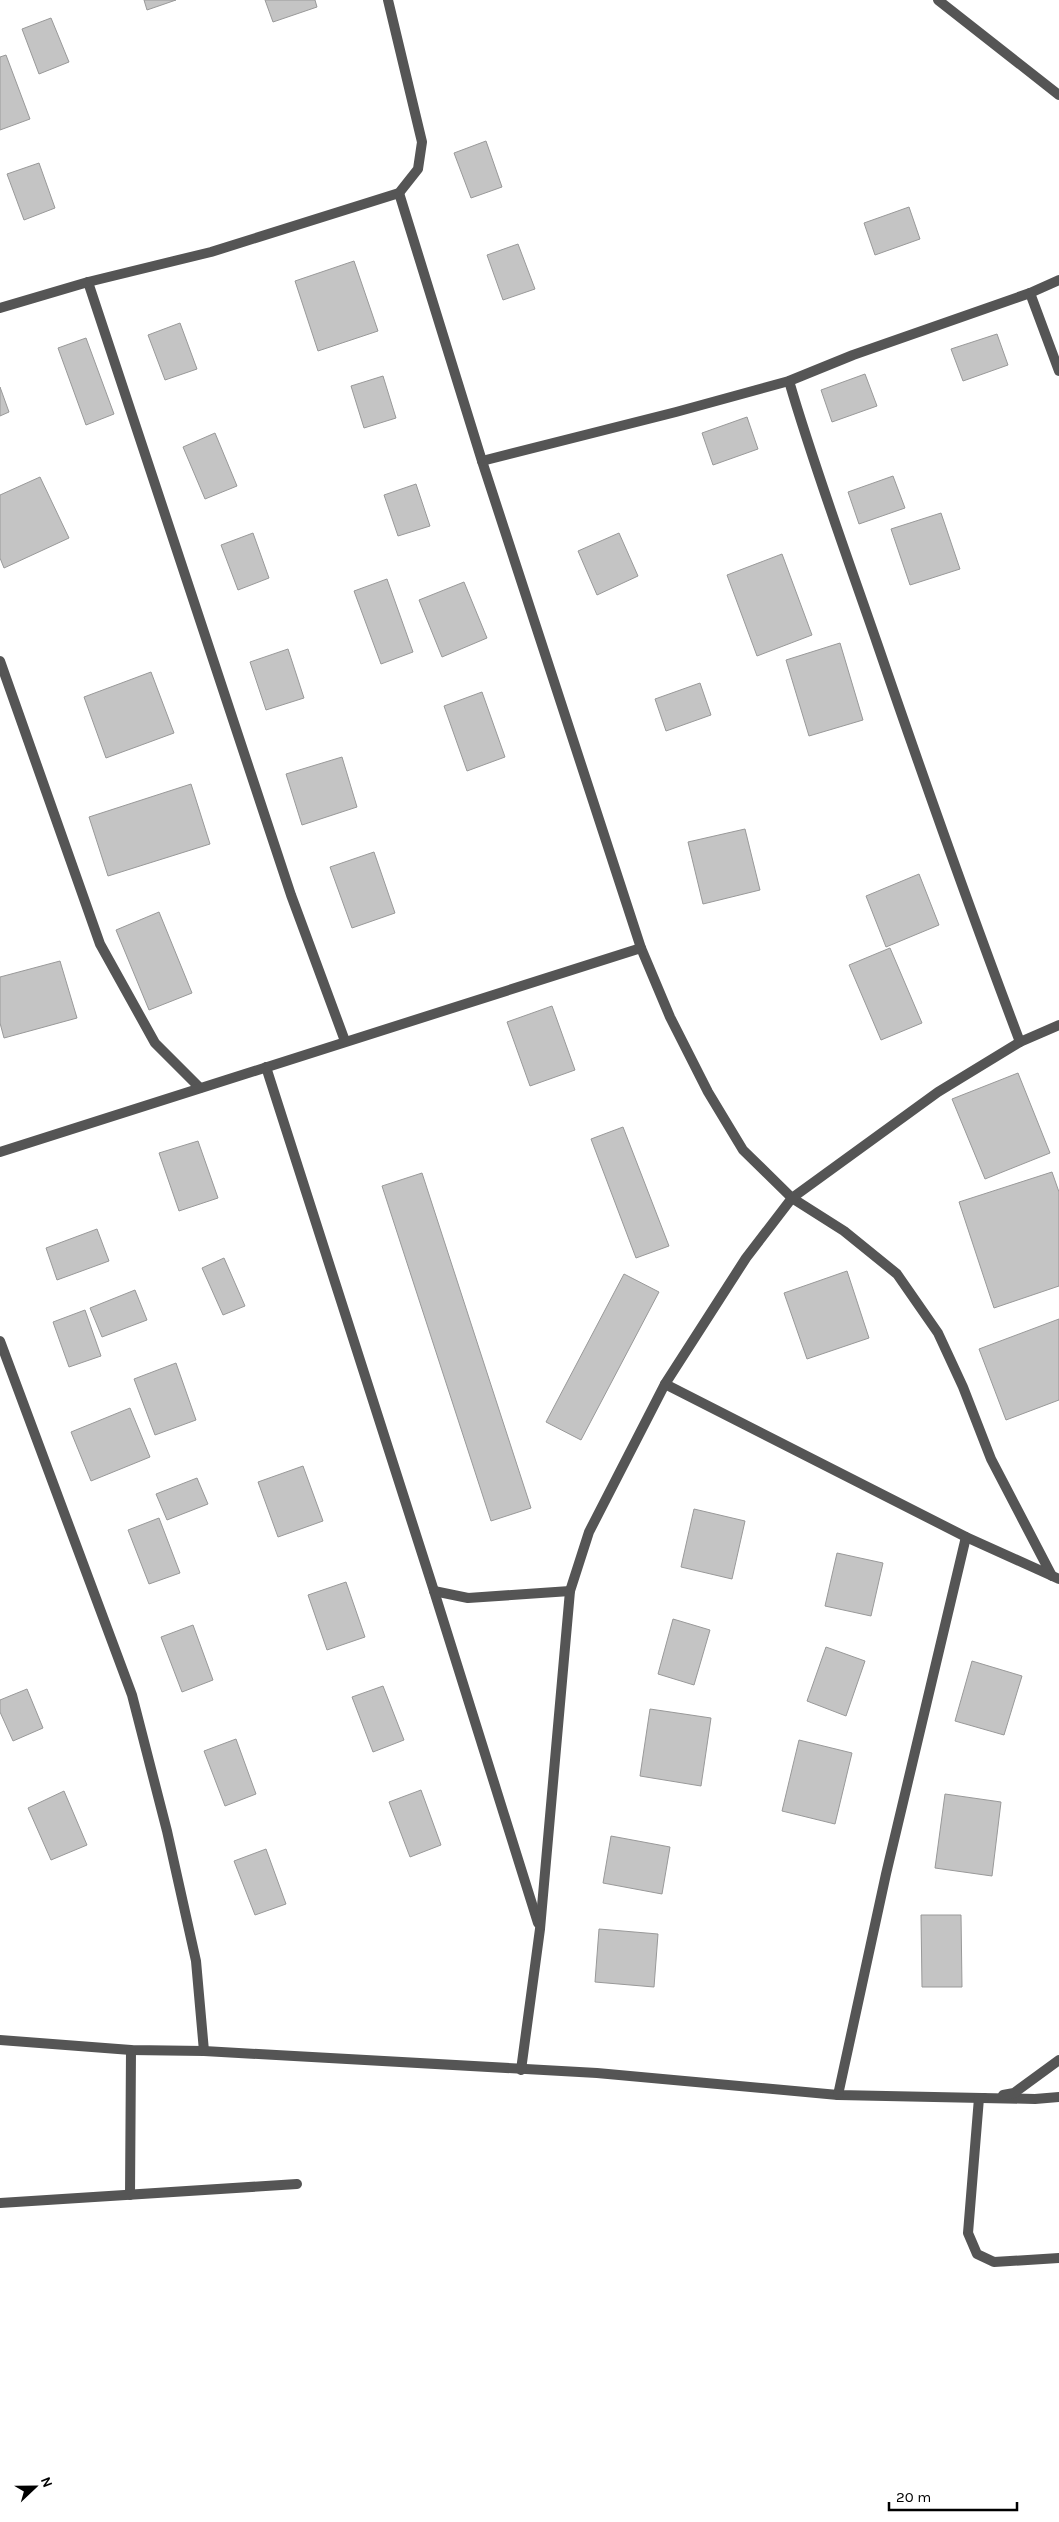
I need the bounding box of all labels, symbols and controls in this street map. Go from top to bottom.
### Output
north arrow [10,2462,60,2512]
text: N [37,2474,56,2490]
scale bar [889,2480,1016,2512]
text: 20 m [896,2488,931,2506]

